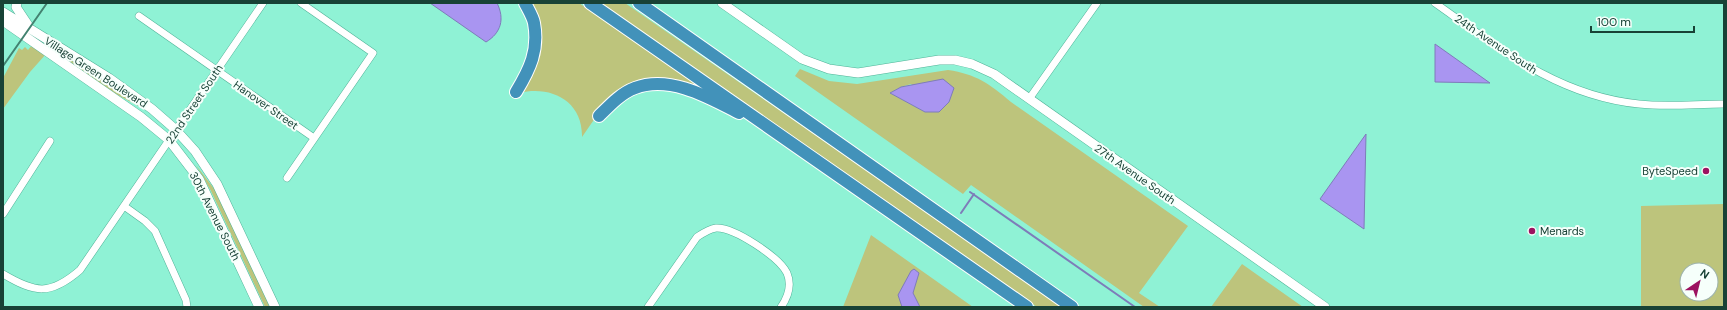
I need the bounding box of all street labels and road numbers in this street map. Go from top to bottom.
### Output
street label: 24th Avenue South [1452,11,1540,77]
street label: Village Green Boulevard [42,33,150,111]
street label: 22nd Street South [162,62,226,146]
street label: Hanover Street [231,77,301,133]
street label: 27th Avenue South [1092,141,1178,207]
street label: 30th Avenue South [187,169,243,263]

